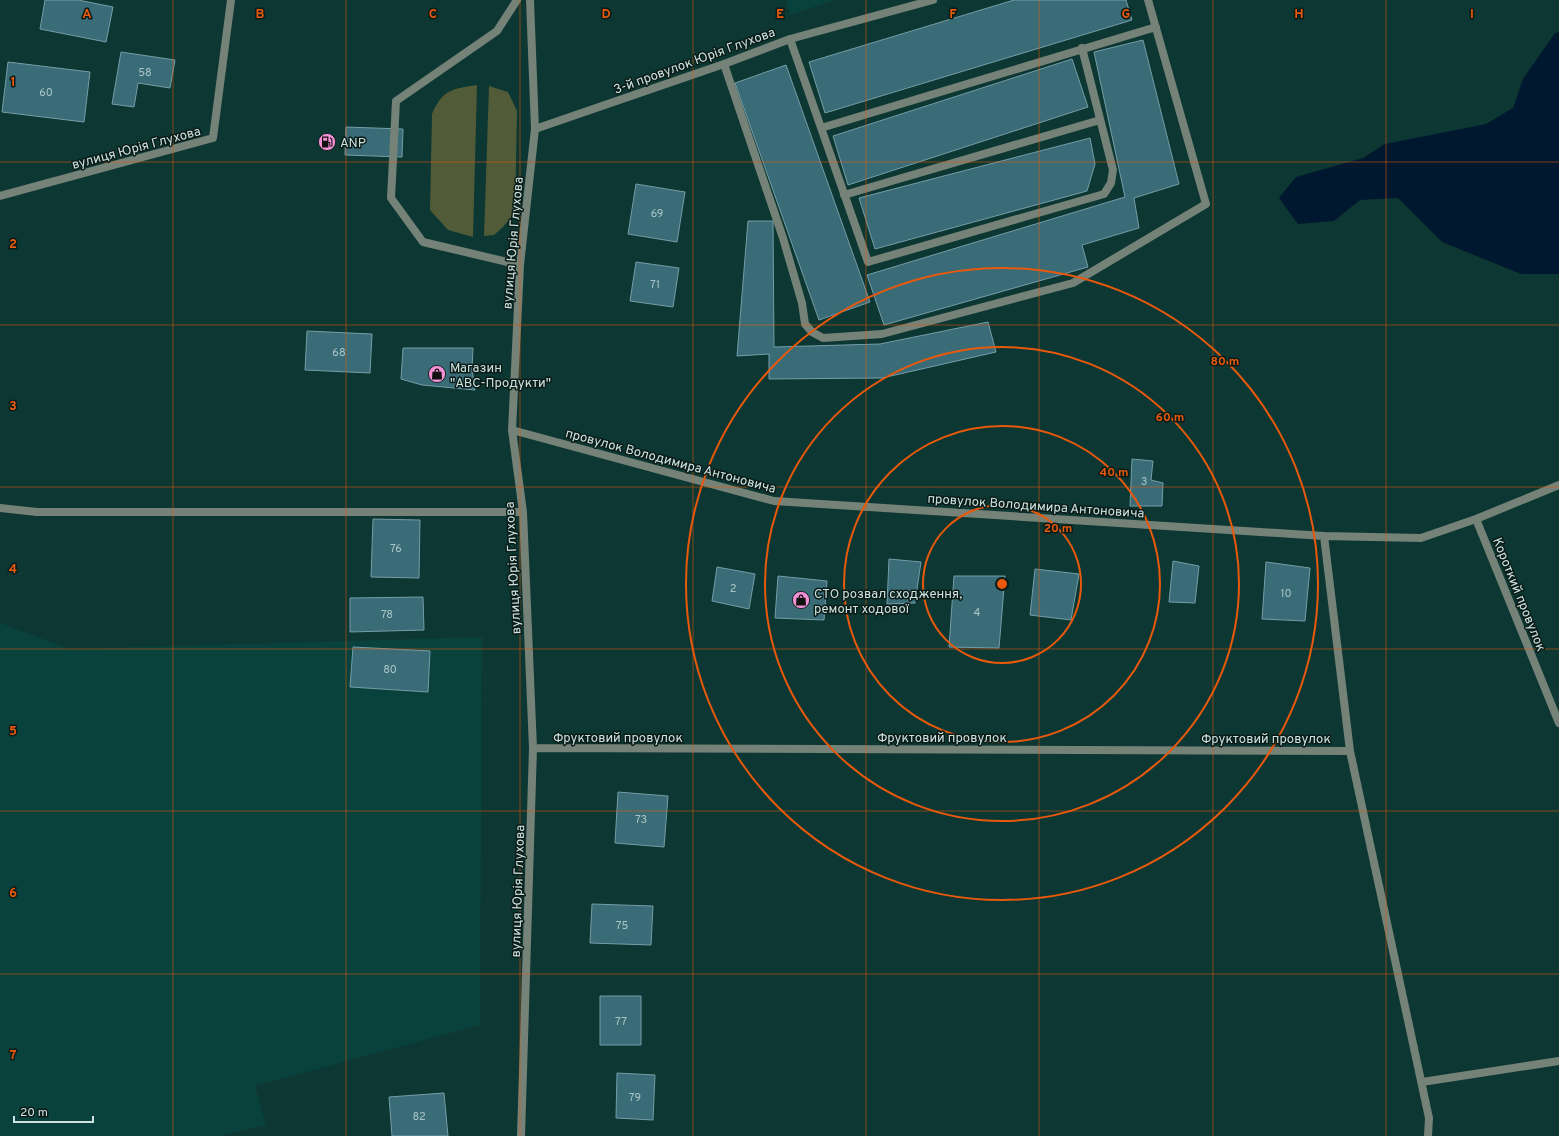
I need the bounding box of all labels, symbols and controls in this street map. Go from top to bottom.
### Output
text: A [82,7,92,23]
text: B [256,7,265,23]
text: C [429,7,437,23]
text: D [601,7,611,23]
text: E [776,7,784,23]
text: F [949,7,957,23]
text: G [1122,7,1131,23]
text: H [1294,7,1304,23]
text: I [1470,7,1474,23]
street label: 3-й провулок Юрія Глухова [612,25,778,99]
house number: 58 [138,66,152,80]
text: 1 [10,75,16,91]
house number: 60 [39,86,53,100]
street label: вулиця Юрія Глухова [70,124,203,174]
fuel station icon: ANP [317,132,337,152]
place label: ANP [340,136,366,152]
street label: вулиця Юрія Глухова [500,176,528,310]
house number: 69 [651,207,663,221]
text: 2 [9,237,17,253]
house number: 71 [650,278,660,292]
house number: 68 [332,346,346,360]
text: 80 m [1211,354,1239,370]
place label: Магазин "ABC-Продукти" [450,361,551,392]
shop icon: Магазин "ABC-Продукти" [427,364,447,384]
text: 3 [9,399,17,415]
text: 60 m [1156,410,1184,426]
street label: провулок Володимира Антоновича [563,426,778,498]
text: 40 m [1099,465,1129,481]
house number: 3 [1141,475,1147,489]
street label: провулок Володимира Антоновича [927,491,1145,523]
street label: вулиця Юрія Глухова [503,501,525,635]
text: 20 m [1044,521,1072,537]
street label: Короткий провулок [1488,536,1548,654]
house number: 76 [390,542,402,556]
text: 4 [9,562,17,578]
centre of rings [995,577,1009,591]
house number: 2 [730,582,736,596]
place label: СТО розвал сходження, ремонт ходової [814,587,962,618]
house number: 10 [1280,587,1292,601]
shop icon: СТО розвал сходження, ремонт ходової [791,590,811,610]
house number: 4 [974,606,981,620]
house number: 78 [381,608,393,622]
house number: 80 [383,663,397,677]
text: 5 [9,724,17,740]
street label: Фруктовий провулок [553,731,683,747]
street label: Фруктовий провулок [877,731,1007,747]
street label: Фруктовий провулок [1201,732,1331,748]
house number: 73 [635,813,647,827]
street label: вулиця Юрія Глухова [509,824,529,958]
text: 6 [9,886,17,902]
house number: 75 [616,919,628,933]
house number: 77 [615,1015,627,1029]
text: 7 [10,1048,17,1064]
house number: 79 [629,1091,641,1105]
scale bar [14,1098,93,1124]
text: 20 m [20,1105,48,1121]
house number: 82 [412,1110,426,1124]

